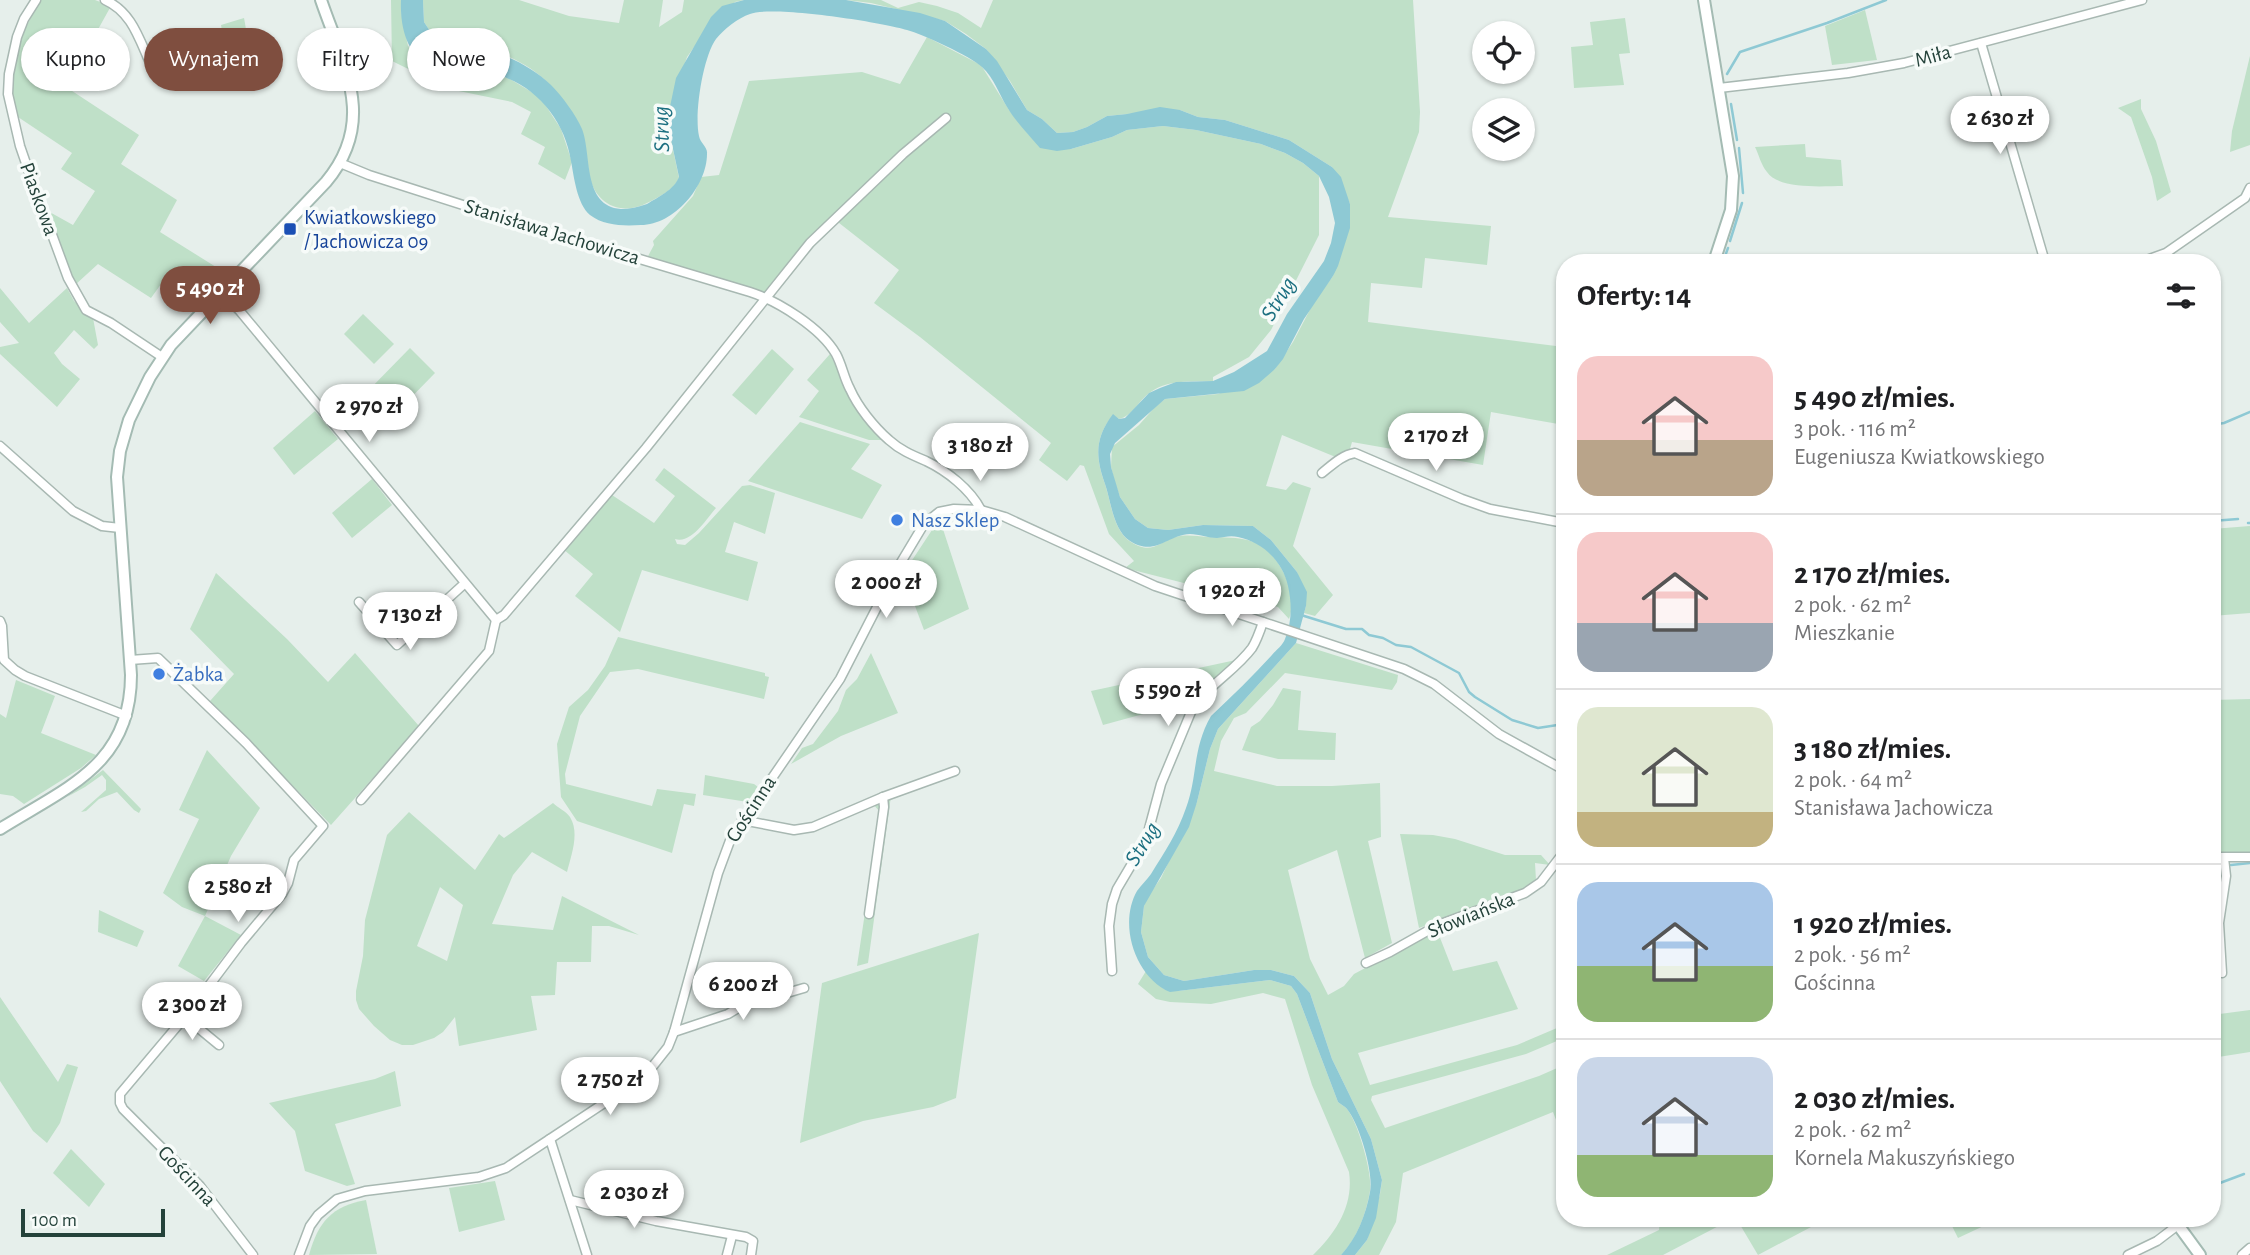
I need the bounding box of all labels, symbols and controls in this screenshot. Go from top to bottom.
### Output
map controls [1472,21,1535,161]
button: locate [1472,21,1535,84]
chip: Kupno [21,28,130,91]
chip: Wynajem [144,28,283,91]
chip: Filtry [297,28,393,91]
chip: Nowe [407,28,510,91]
street label: Miła [1912,41,1954,71]
pin: 2 630 zł [1928,96,2072,156]
button: layers [1472,98,1535,161]
water label: Strug [650,105,674,153]
text: 2 630 zł [1966,107,2034,130]
street label: Piaskowa [16,160,62,239]
street label: Stanisława Jachowicza [462,195,642,269]
place label: Kwiatkowskiego / Jachowicza 09 [304,207,436,252]
marker: Kwiatkowskiego / Jachowicza 09 [282,221,298,237]
pin: 5 490 zł [138,266,282,326]
water label: Strug [1257,273,1301,325]
text: 5 490 zł [176,277,244,300]
icon: filters [2162,277,2200,315]
text: Oferty: 14 [1577,281,1691,311]
text: 5 490 zł/mies. [1794,383,1955,413]
pin: 2 970 zł [297,384,441,444]
icon: home [1633,384,1717,468]
text: 2 970 zł [335,395,403,418]
pin: 2 170 zł [1364,414,1508,473]
text: 3 pok. · 116 m² [1794,418,1916,441]
pin: 3 180 zł [908,424,1052,483]
text: 2 170 zł [1404,424,1468,447]
text: 3 180 zł [948,434,1012,457]
text: Eugeniusza Kwiatkowskiego [1794,446,2045,469]
place label: Nasz Sklep [911,510,999,531]
marker: Nasz Sklep [889,512,905,528]
text: 2 170 zł/mies. [1794,559,1951,589]
pin: 2 000 zł [814,560,958,620]
icon: home [1633,560,1717,644]
pin: 1 920 zł [1160,568,1304,628]
text: 2 000 zł [851,571,921,594]
text: 1 920 zł [1199,579,1265,602]
pin: 7 130 zł [338,592,482,652]
text: 2 pok. · 62 m² [1794,594,1911,617]
text: 7 130 zł [378,603,442,626]
text: Mieszkanie [1794,622,1895,645]
place label: Żabka [173,663,224,685]
marker: Żabka [151,666,167,682]
pin: 5 590 zł [1096,668,1240,728]
text: 5 590 zł [1135,679,1201,702]
text: 3 180 zł/mies. [1794,734,1951,764]
icon: home [1633,735,1717,819]
text: 2 pok. · 64 m² [1794,769,1912,792]
street label: Gościnna [722,772,780,846]
text: Stanisława Jachowicza [1794,797,1993,820]
water label: Strug [1121,818,1165,870]
pin: 2 580 zł [166,864,310,924]
text: 2 580 zł [204,875,272,898]
street label: Słowiańska [1425,888,1518,942]
text: 1 920 zł/mies. [1794,909,1952,939]
icon: home [1633,910,1717,994]
text: 2 pok. · 56 m² [1794,944,1911,967]
pin: 6 200 zł [671,962,815,1022]
text: Gościnna [1794,972,1876,995]
text: 6 200 zł [708,973,778,996]
pin: 2 300 zł [120,982,264,1042]
text: 2 300 zł [158,993,226,1016]
pin: 2 750 zł [538,1058,682,1117]
text: 2 750 zł [577,1068,643,1091]
text: 2 030 zł/mies. [1794,1084,1955,1114]
icon: home [1633,1085,1717,1169]
text: 2 pok. · 62 m² [1794,1119,1911,1142]
street label: Gościnna [154,1142,220,1211]
text: Kornela Makuszyńskiego [1794,1147,2015,1170]
pin: 2 030 zł [562,1170,706,1230]
text: 2 030 zł [600,1181,668,1204]
scale bar [21,1206,164,1238]
text: 100 m [32,1211,77,1230]

